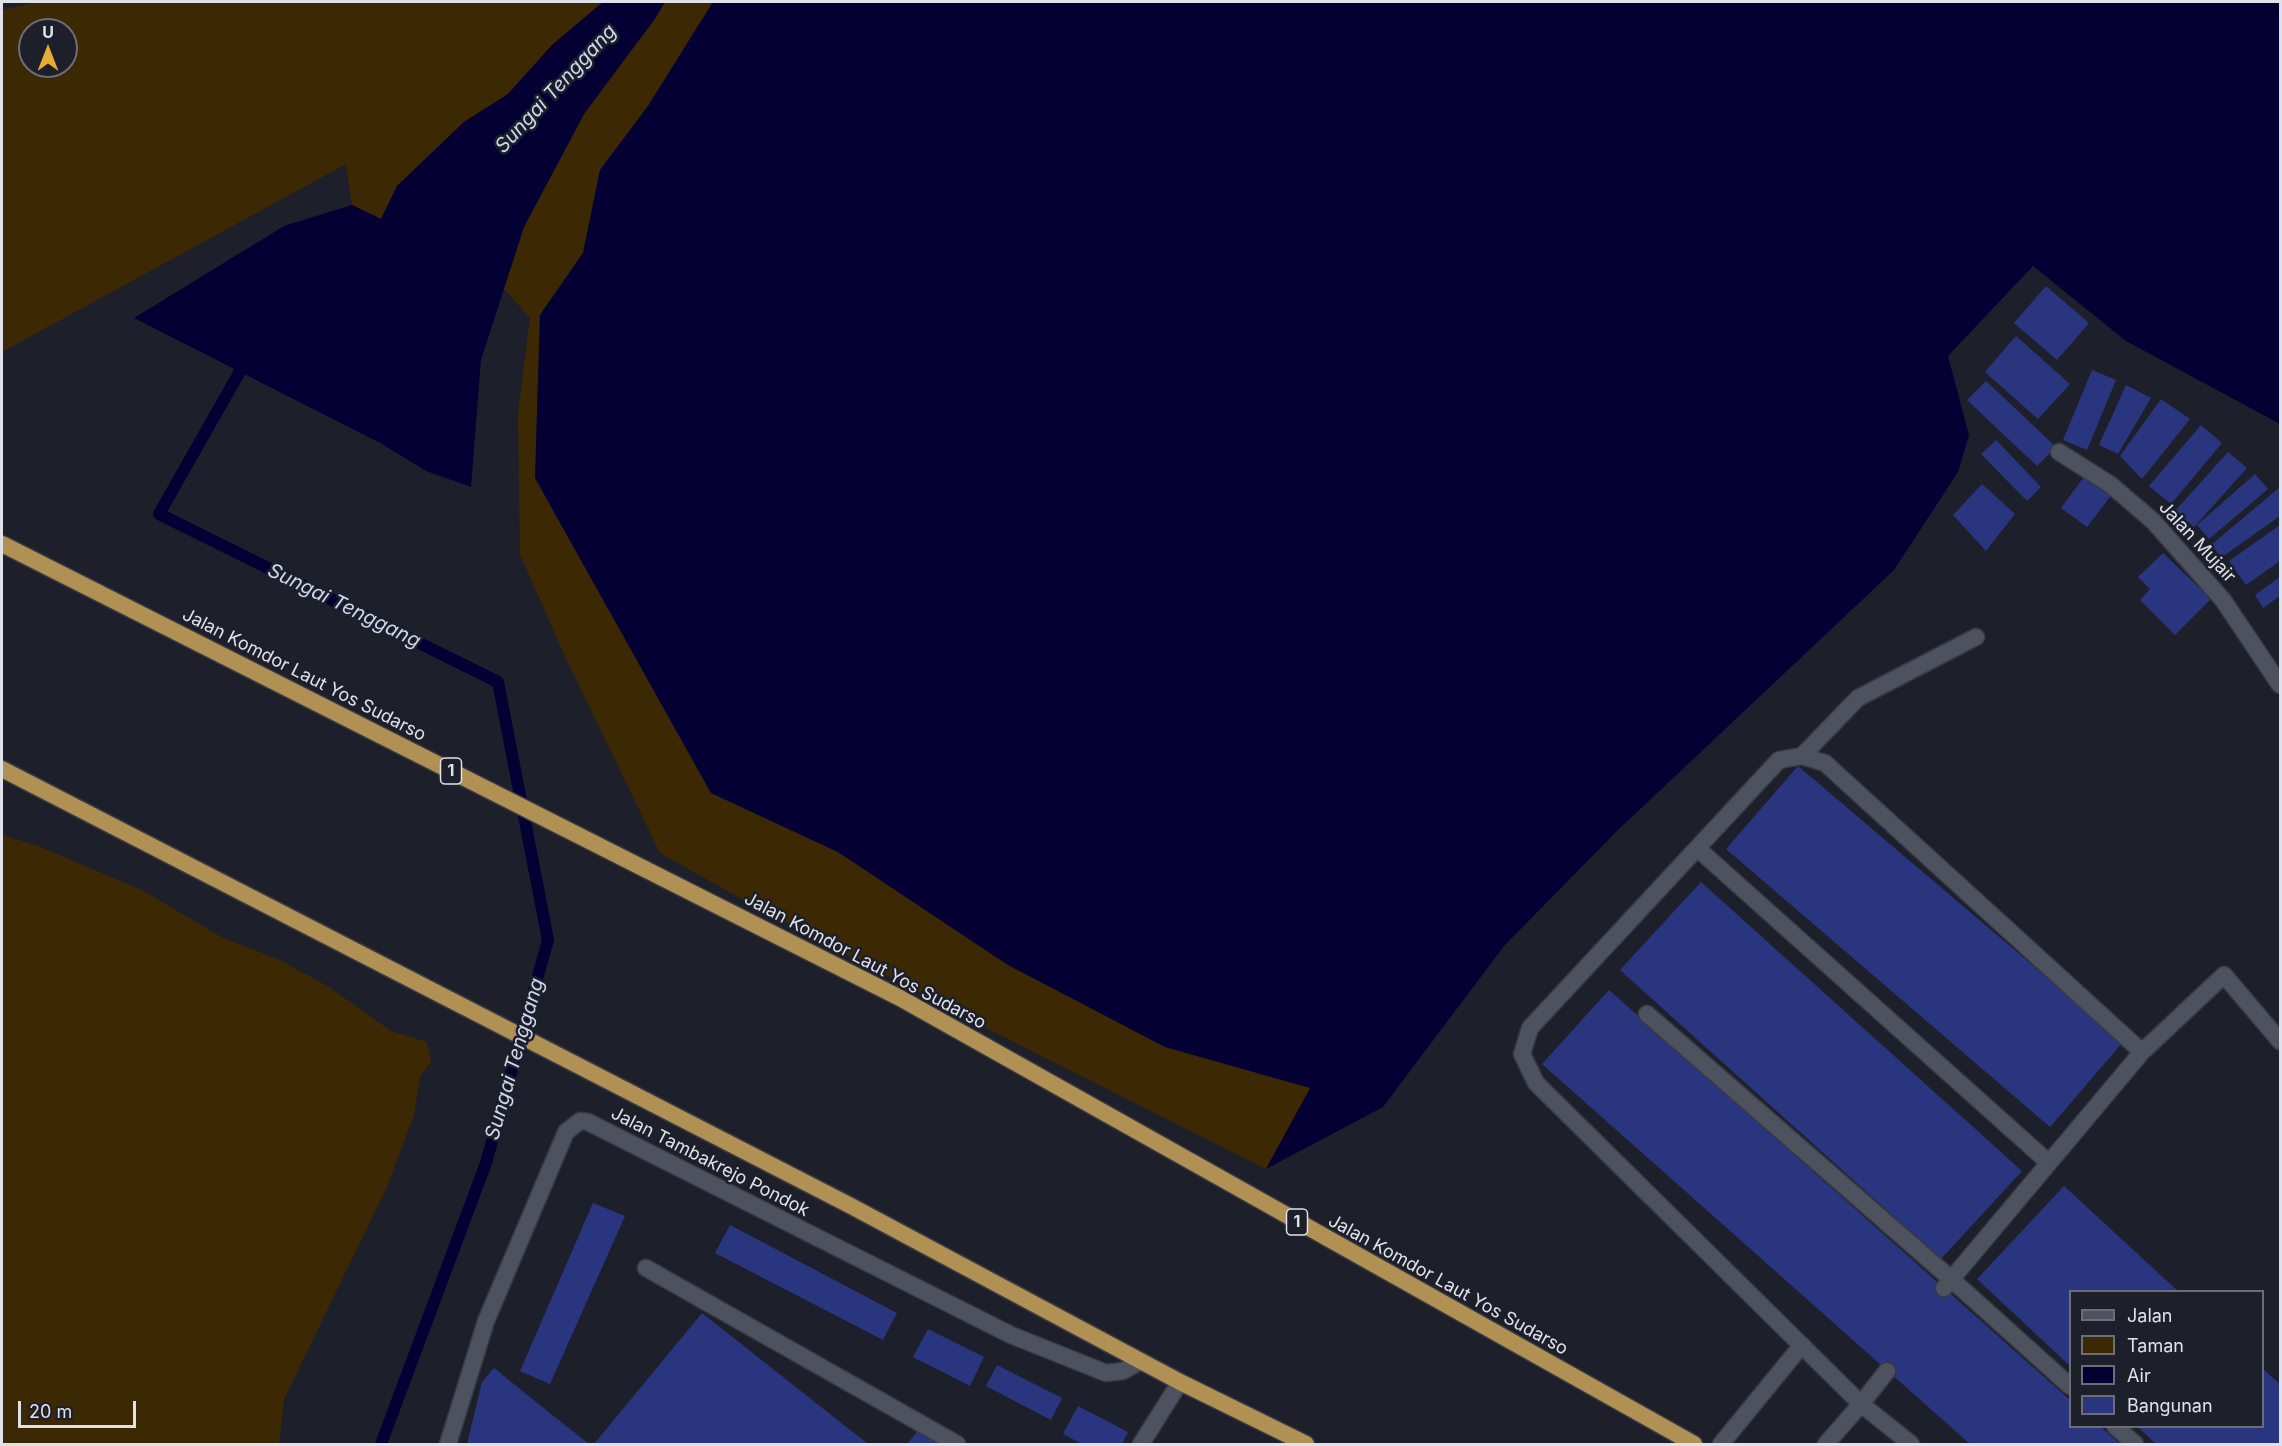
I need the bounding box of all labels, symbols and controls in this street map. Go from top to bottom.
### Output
north arrow [18,18,78,78]
water label: Sungai Tenggang [490,20,622,158]
text: U [42,22,54,42]
street label: Jalan Mujair [2154,497,2240,587]
water label: Sungai Tenggang [264,559,424,653]
street label: Jalan Komdor Laut Yos Sudarso [179,604,429,746]
road number: 1 [440,758,462,784]
street label: Jalan Komdor Laut Yos Sudarso [740,888,990,1034]
water label: Sungai Tenggang [480,975,550,1143]
street label: Jalan Tambakrejo Pondok [607,1103,813,1221]
road number: 1 [1286,1209,1308,1235]
street label: Jalan Komdor Laut Yos Sudarso [1324,1210,1572,1360]
legend [2069,1290,2264,1428]
text: Jalan [2127,1305,2172,1326]
text: Taman [2127,1335,2184,1356]
text: Air [2127,1365,2151,1386]
scale bar [21,1389,140,1427]
text: Bangunan [2127,1395,2213,1416]
text: 20 m [29,1401,72,1422]

